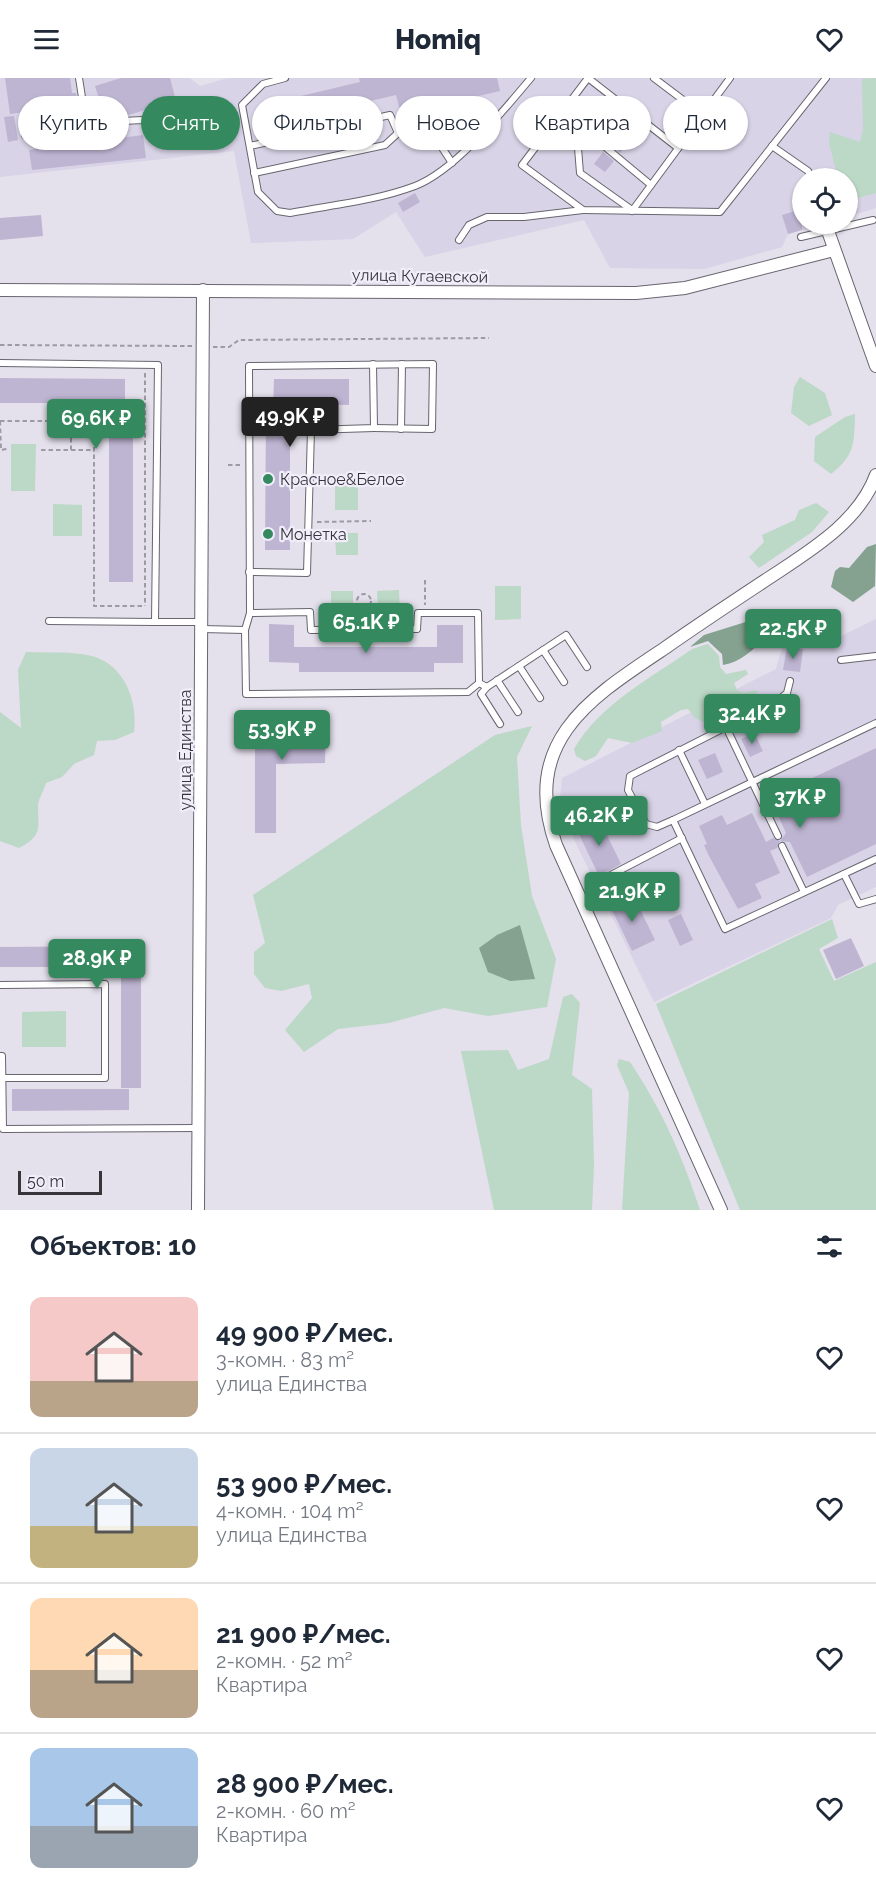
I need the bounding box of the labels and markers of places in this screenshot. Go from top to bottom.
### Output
pin: 49.9K ₽ [235,397,345,448]
pin: 69.6K ₽ [41,399,151,450]
place label: Красное&Белое [280,470,404,489]
marker: Красное&Белое [261,472,275,486]
place label: Монетка [280,525,347,544]
marker: Монетка [261,527,275,541]
pin: 65.1K ₽ [311,603,421,654]
pin: 22.5K ₽ [738,609,848,660]
pin: 32.4K ₽ [697,694,807,745]
pin: 53.9K ₽ [227,710,337,761]
pin: 37K ₽ [758,778,842,829]
pin: 46.2K ₽ [544,796,654,847]
pin: 21.9K ₽ [577,872,687,923]
pin: 28.9K ₽ [42,939,152,990]

